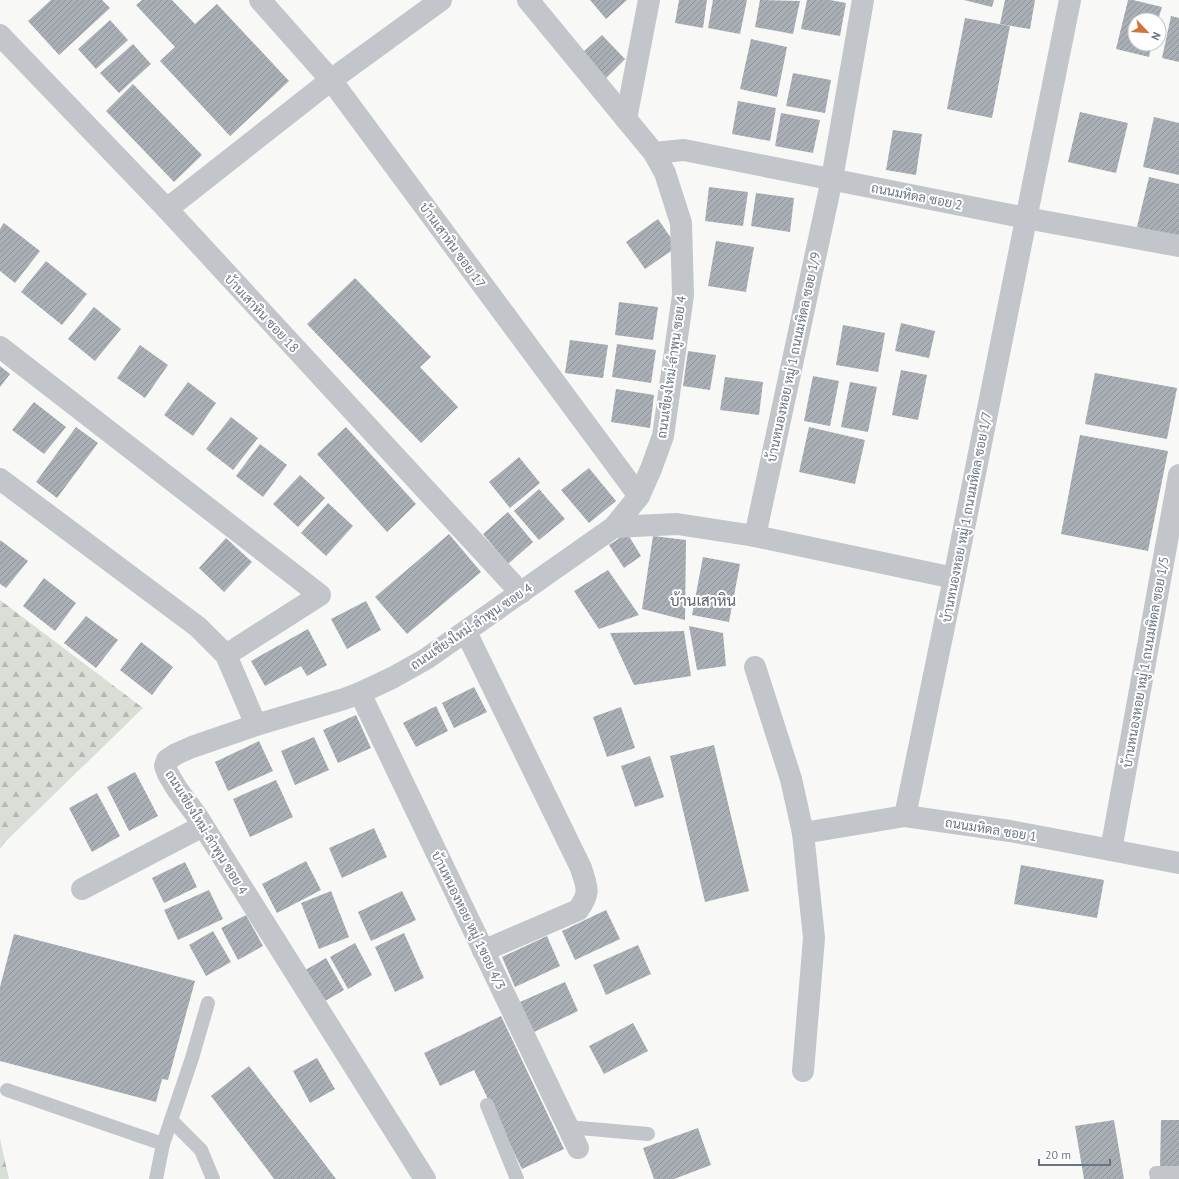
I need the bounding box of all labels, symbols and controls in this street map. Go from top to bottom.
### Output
north arrow [1127,12,1167,52]
text: N [1148,30,1164,42]
street label: ถนนมหิดล ซอย 2 [870,179,964,214]
street label: บ้านเสาหิน ซอย 17 [416,199,490,291]
street label: บ้านหนองหอย หมู่ 1 ถนนมหิดล ซอย 1/9 [762,250,825,464]
street label: บ้านเสาหิน ซอย 18 [221,270,303,356]
street label: ถนนเชียงใหม่-ลำพูน ซอย 4 [652,295,691,440]
street label: บ้านหนองหอย หมู่ 1 ถนนมหิดล ซอย 1/7 [937,410,996,624]
street label: บ้านหนองหอย หมู่ 1 ถนนมหิดล ซอย 1/5 [1118,555,1173,769]
street label: ถนนเชียงใหม่-ลำพูน ซอย 4 [406,578,536,674]
district label: บ้านเสาหิน [670,591,736,610]
street label: ถนนเชียงใหม่-ลำพูน ซอย 4 [160,766,253,898]
street label: ถนนมหิดล ซอย 1 [944,814,1038,845]
street label: บ้านหนองหอย หมู่ 1ซอย 4/3 [427,848,510,993]
scale bar [1039,1141,1110,1167]
text: 20 m [1045,1147,1071,1162]

